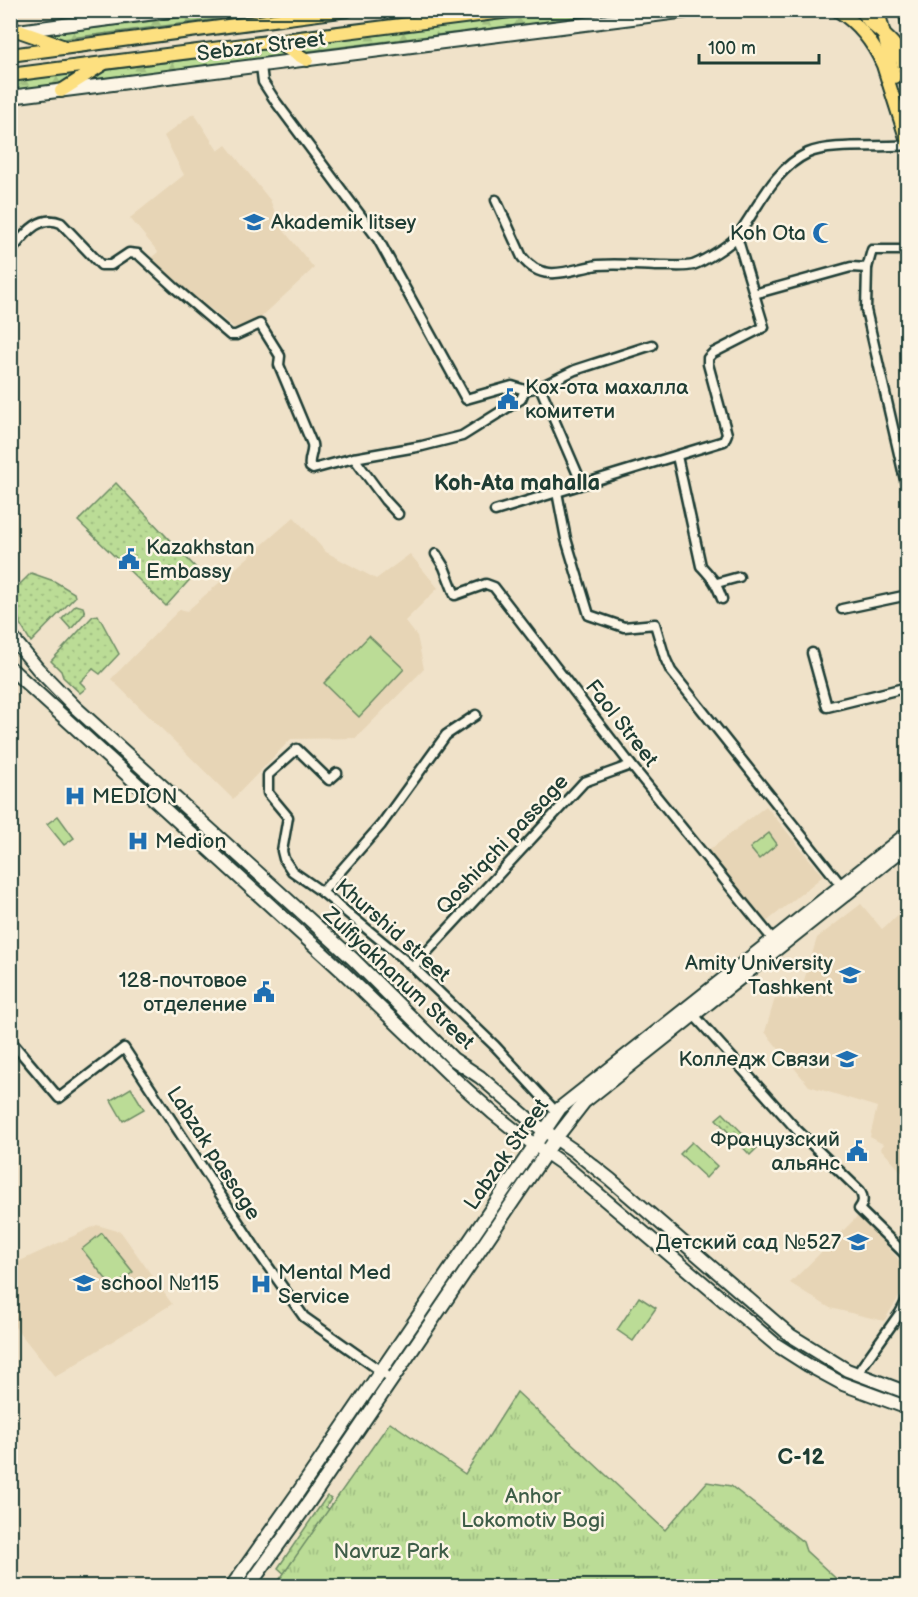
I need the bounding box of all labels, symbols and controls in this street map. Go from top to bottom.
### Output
street label: Sebzar Street [196,26,327,67]
scale bar [699,27,819,65]
text: 100 m [708,38,756,59]
school or university icon: Akademik litsey [242,210,266,234]
place label: Akademik litsey [271,210,417,235]
place label: Koh Ota [730,221,806,246]
mosque icon: Koh Ota [811,221,835,245]
place label: Кох-ота махалла комитети [525,375,689,424]
public building icon: Кох-ота махалла комитети [496,387,520,411]
district label: Koh-Ata mahalla [434,470,600,497]
place label: Kazakhstan Embassy [146,535,255,584]
public building icon: Kazakhstan Embassy [117,547,141,571]
street label: Faol Street [580,675,664,772]
street label: Qoshiqchi passage [431,769,574,919]
hospital icon: MEDION [63,784,87,808]
place label: MEDION [92,784,178,809]
hospital icon: Medion [126,829,150,853]
place label: Medion [155,829,226,854]
street label: Khurshid street [330,874,456,988]
street label: Zulfiyakhanum Street [317,901,480,1055]
place label: Amity University Tashkent [685,951,834,1000]
school or university icon: Amity University Tashkent [838,963,862,987]
place label: 128-почтовое отделение [119,968,247,1017]
public building icon: 128-почтовое отделение [252,980,276,1004]
place label: Колледж Связи [678,1047,830,1072]
school or university icon: Колледж Связи [835,1047,859,1071]
street label: Labzak passage [161,1082,266,1225]
street label: Labzak Street [459,1093,554,1215]
place label: Французский альянс [710,1127,840,1176]
public building icon: Французский альянс [845,1139,869,1163]
place label: Детский сад №527 [656,1230,842,1255]
school or university icon: Детский сад №527 [846,1230,870,1254]
place label: Mental Med Service [278,1260,391,1309]
school or university icon: school №115 [72,1271,96,1295]
place label: school №115 [101,1271,219,1296]
hospital icon: Mental Med Service [249,1272,273,1296]
district label: C-12 [777,1444,825,1471]
park label: Anhor Lokomotiv Bogi [461,1484,605,1533]
park label: Navruz Park [334,1539,449,1564]

